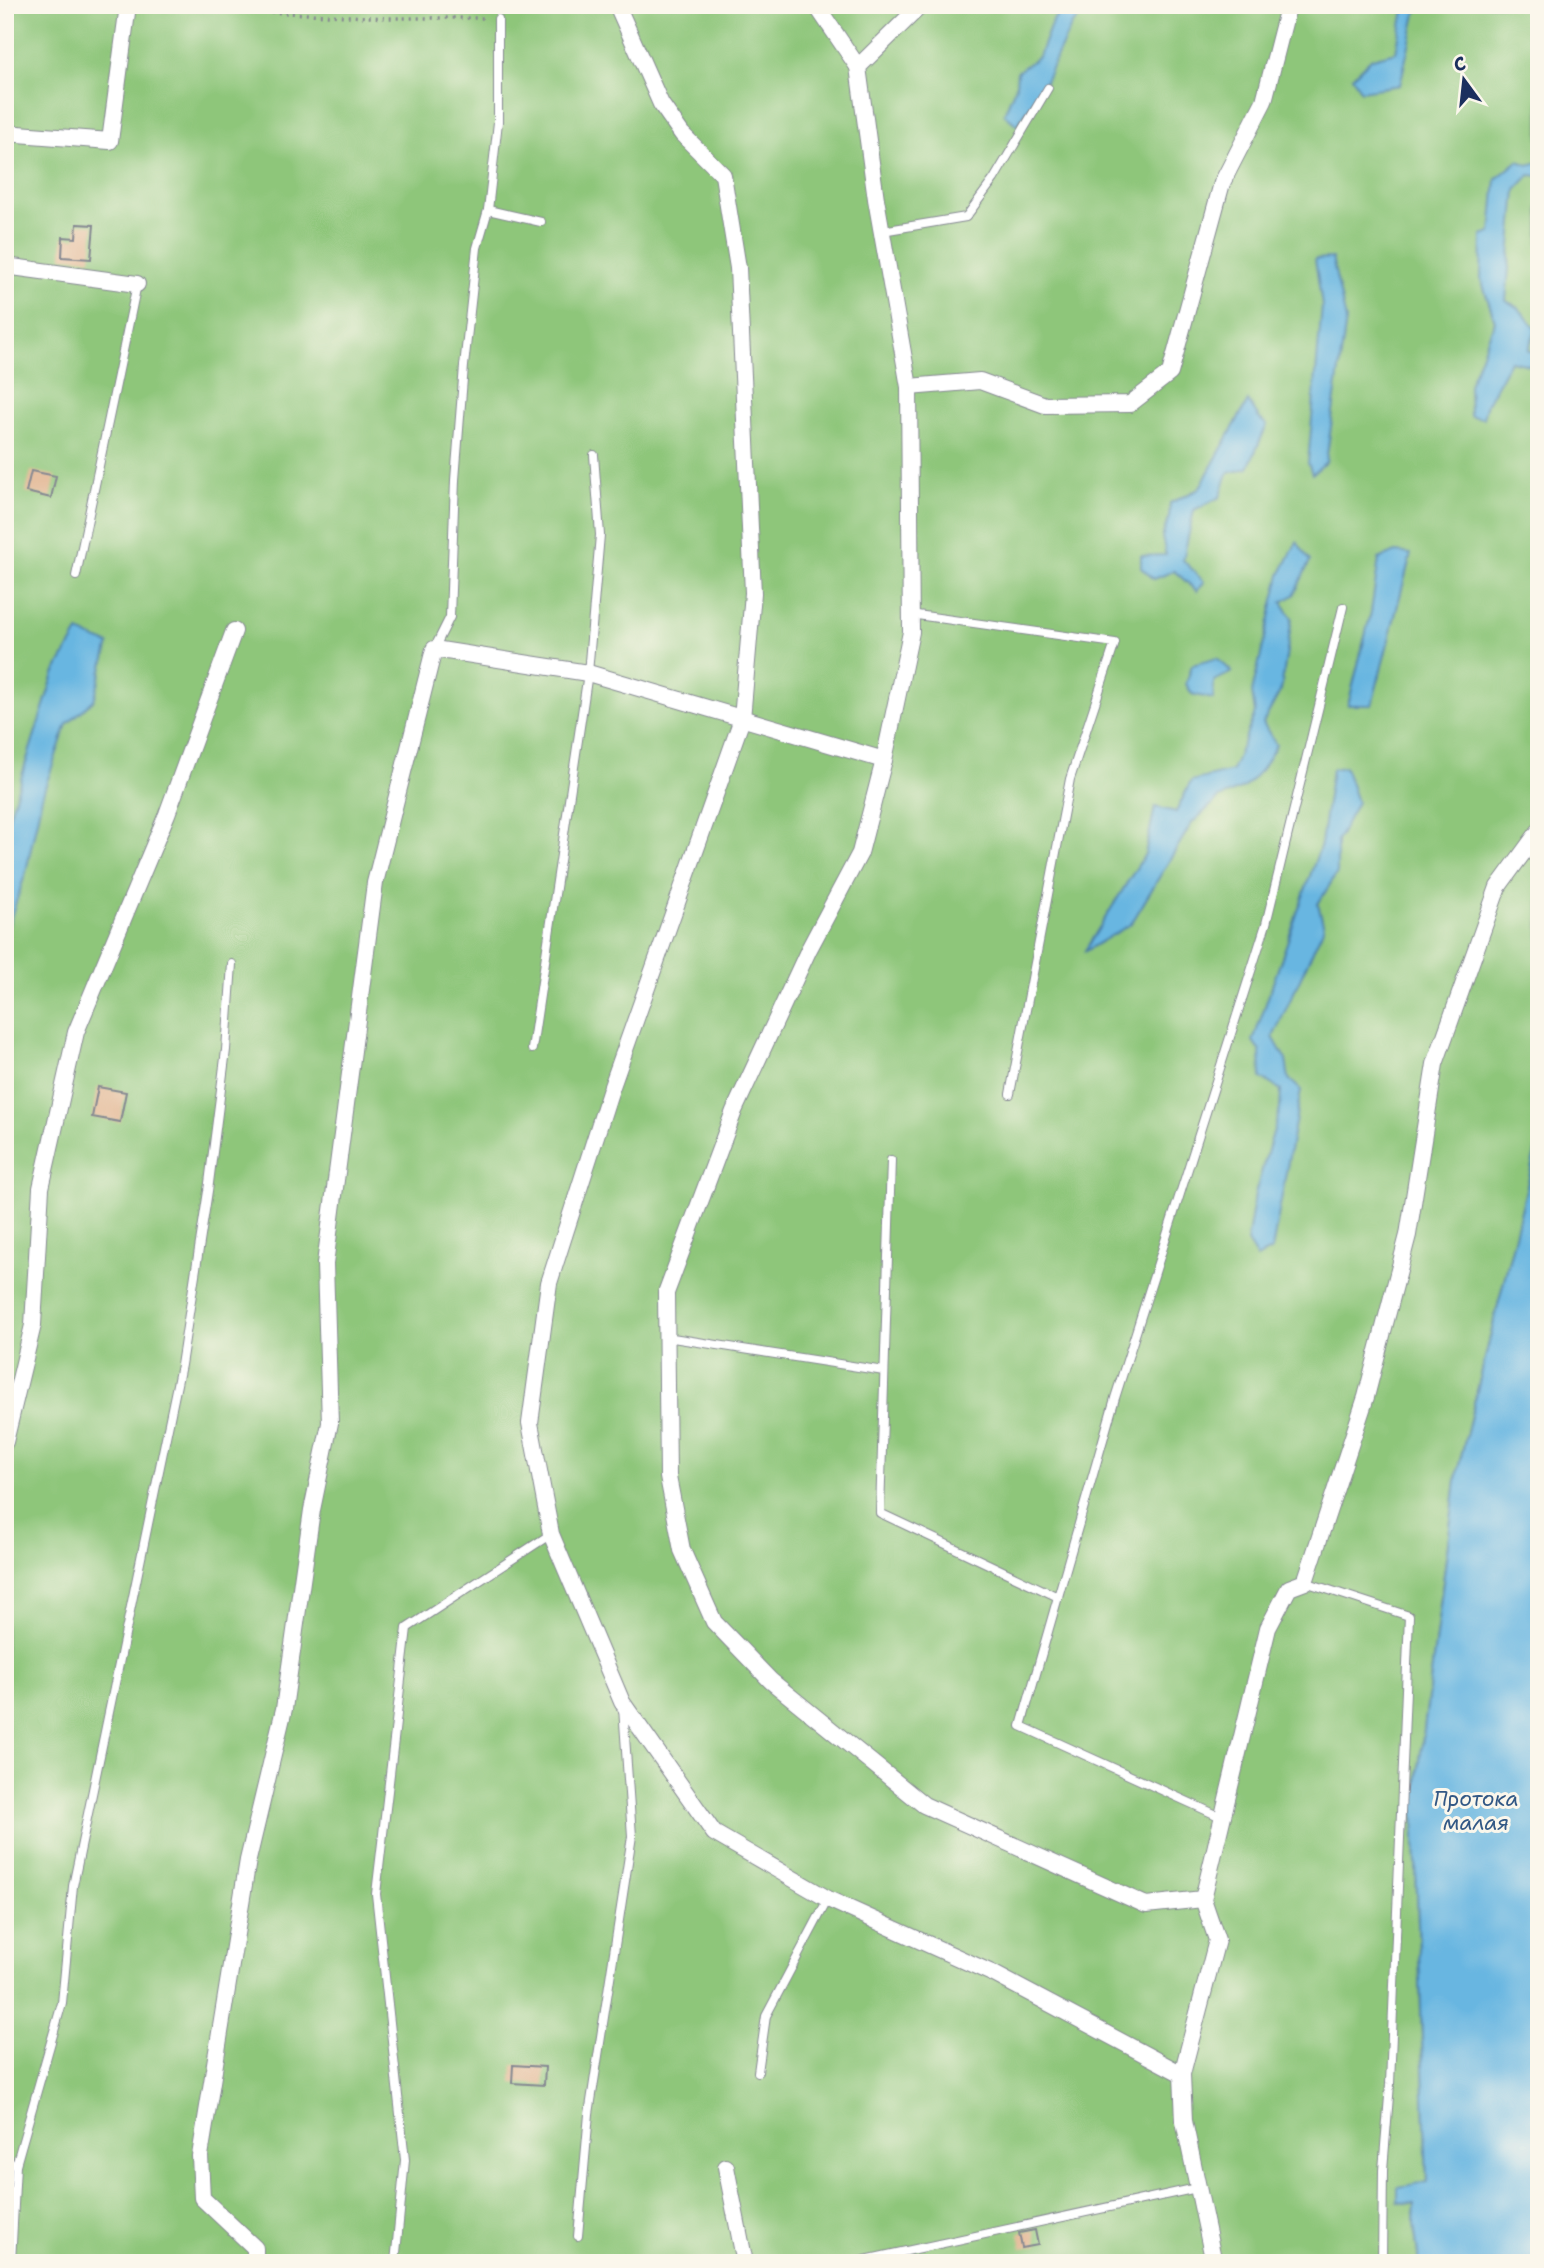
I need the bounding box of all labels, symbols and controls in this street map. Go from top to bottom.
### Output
north arrow [1428,46,1498,116]
text: С [1451,50,1469,78]
water label: Протока малая [1433,1785,1519,1837]

